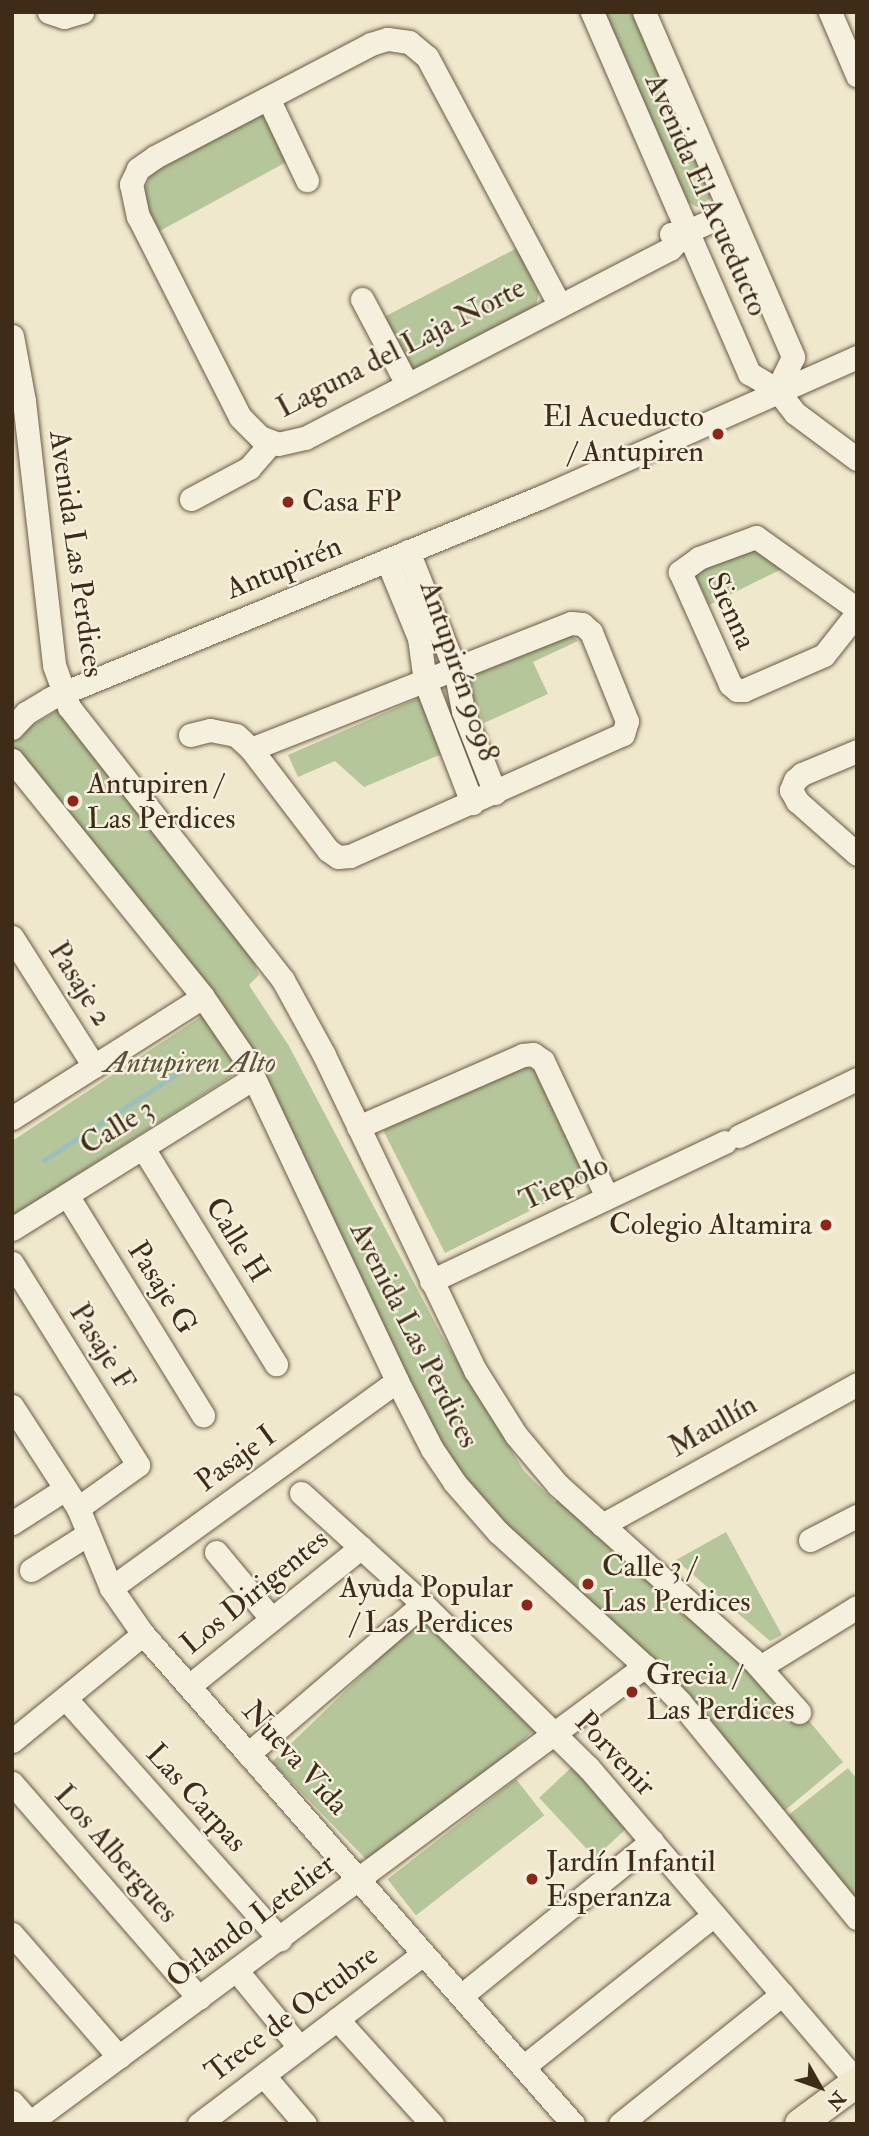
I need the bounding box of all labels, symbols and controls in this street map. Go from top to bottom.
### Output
street label: Avenida El Acueducto [636,68,776,322]
street label: Laguna del Laja Norte [271,270,531,426]
place label: El Acueducto / Antupiren [543,399,704,470]
marker: El Acueducto / Antupiren [710,426,726,442]
street label: Avenida Las Perdices [41,428,111,680]
place label: Casa FP [302,484,401,520]
marker: Casa FP [280,494,296,510]
street label: Antupirén [221,529,347,607]
street label: Sienna [698,567,764,655]
street label: Antupirén 9098 [411,576,507,766]
place label: Antupiren / Las Perdices [87,766,235,836]
marker: Antupiren / Las Perdices [65,793,81,809]
street label: Pasaje 2 [40,935,120,1033]
park label: Antupiren Alto [104,1045,276,1081]
street label: Calle 3 [74,1091,160,1163]
street label: Tiepolo [514,1147,614,1219]
street label: Calle H [197,1191,277,1289]
place label: Colegio Altamira [609,1207,812,1243]
street label: Avenida Las Perdices [341,1216,487,1454]
marker: Colegio Altamira [818,1217,834,1233]
street label: Pasaje G [119,1235,205,1341]
street label: Pasaje F [61,1297,143,1397]
street label: Maullín [663,1387,763,1465]
street label: Pasaje I [189,1418,283,1500]
street label: Los Dirigentes [174,1521,336,1663]
place label: Calle 3 / Las Perdices [602,1549,750,1620]
place label: Ayuda Popular / Las Perdices [340,1570,513,1640]
marker: Calle 3 / Las Perdices [580,1576,596,1592]
marker: Ayuda Popular / Las Perdices [519,1597,535,1613]
place label: Grecia / Las Perdices [646,1657,794,1728]
marker: Grecia / Las Perdices [624,1684,640,1700]
street label: Nueva Vida [234,1693,356,1823]
street label: Porvenir [567,1704,663,1804]
street label: Las Carpas [138,1736,254,1860]
street label: Los Albergues [46,1778,186,1930]
place label: Jardín Infantil Esperanza [546,1844,716,1914]
street label: Orlando Letelier [159,1846,343,1996]
marker: Jardín Infantil Esperanza [524,1871,540,1887]
street label: Trece de Octubre [198,1937,386,2091]
north arrow [785,2052,855,2122]
text: N [821,2086,851,2115]

